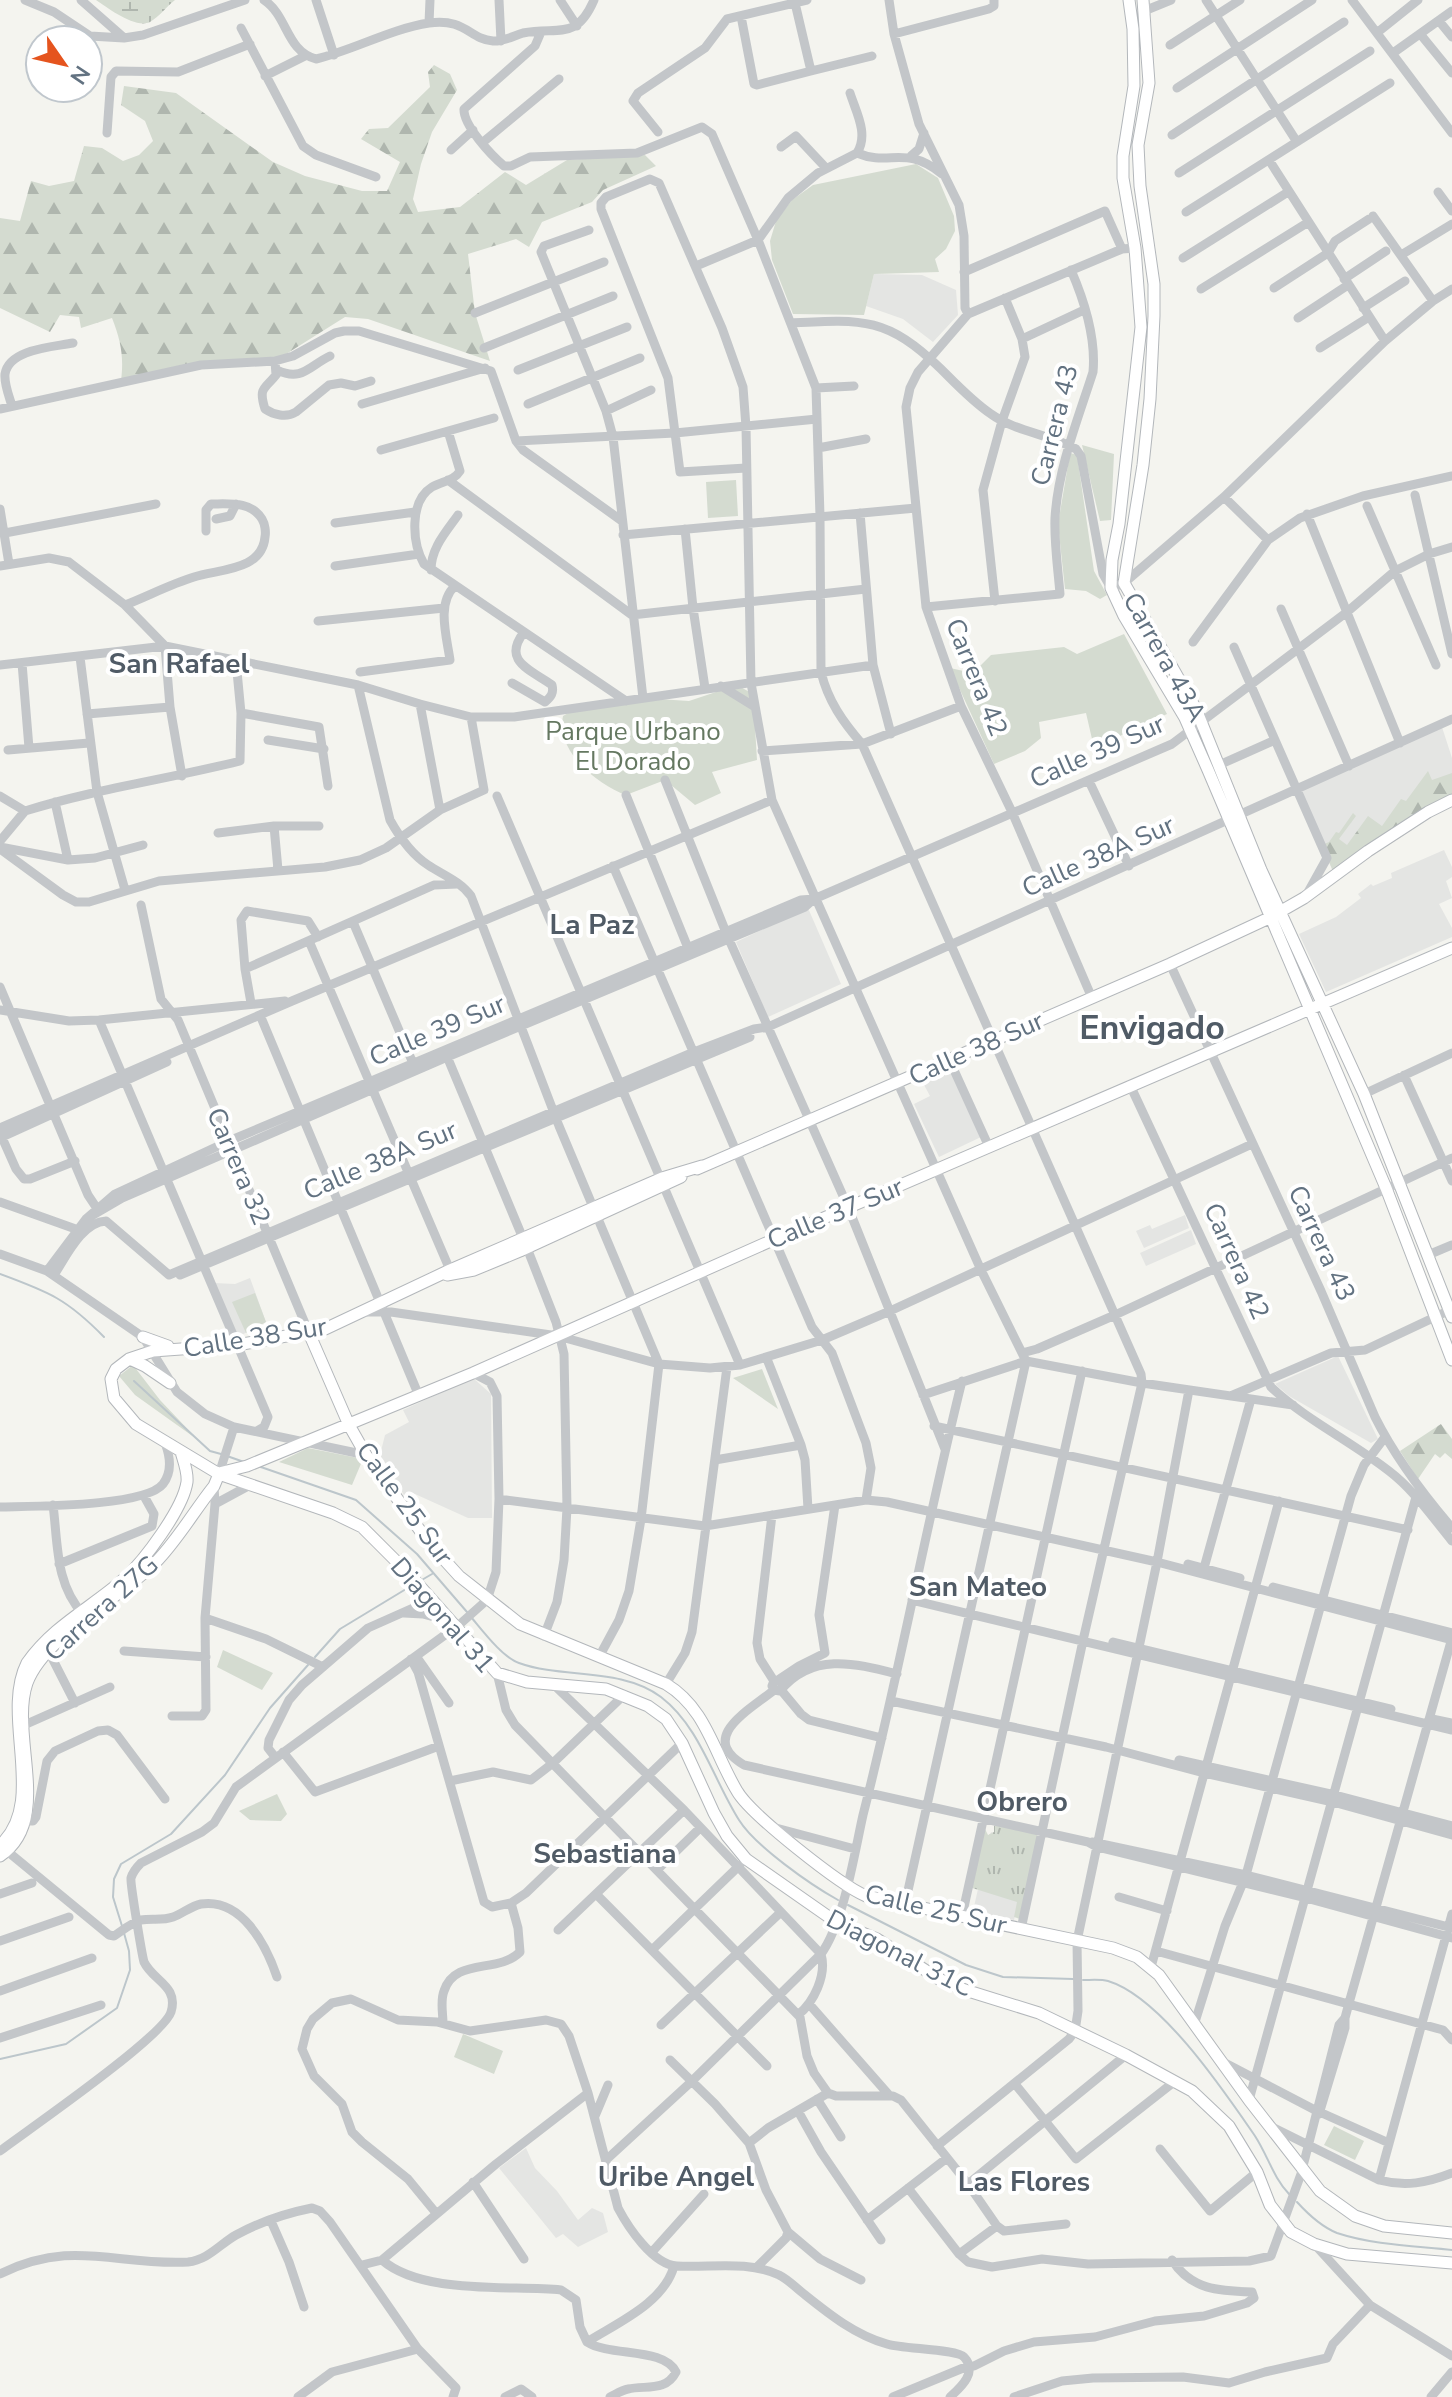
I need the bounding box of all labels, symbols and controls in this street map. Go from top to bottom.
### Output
north arrow [24,24,104,104]
text: N [63,59,97,90]
street label: Carrera 43 [1023,361,1086,490]
street label: Carrera 43A [1115,586,1215,728]
street label: Carrera 42 [937,613,1016,741]
district label: San Rafael [109,645,249,683]
street label: Calle 39 Sur [1024,706,1171,797]
park label: Parque Urbano El Dorado [545,714,721,779]
street label: Calle 38A Sur [1016,807,1181,906]
district label: La Paz [550,906,634,944]
street label: Calle 39 Sur [364,986,511,1075]
street label: Calle 38 Sur [903,1003,1050,1094]
district label: Envigado [1079,1005,1225,1051]
street label: Carrera 32 [198,1102,279,1230]
street label: Calle 38A Sur [298,1112,463,1208]
street label: Calle 37 Sur [762,1169,909,1258]
street label: Carrera 43 [1279,1180,1364,1307]
street label: Carrera 42 [1195,1197,1278,1325]
street label: Calle 38 Sur [181,1309,330,1366]
street label: Calle 25 Sur [348,1435,462,1573]
street label: Carrera 27G [37,1548,166,1669]
street label: Diagonal 31 [383,1550,503,1681]
district label: San Mateo [909,1568,1047,1606]
district label: Obrero [976,1783,1068,1821]
district label: Sebastiana [533,1835,677,1873]
street label: Calle 25 Sur [862,1876,1011,1943]
street label: Diagonal 31C [820,1901,979,2005]
district label: Uribe Angel [598,2158,754,2196]
district label: Las Flores [958,2163,1090,2201]

